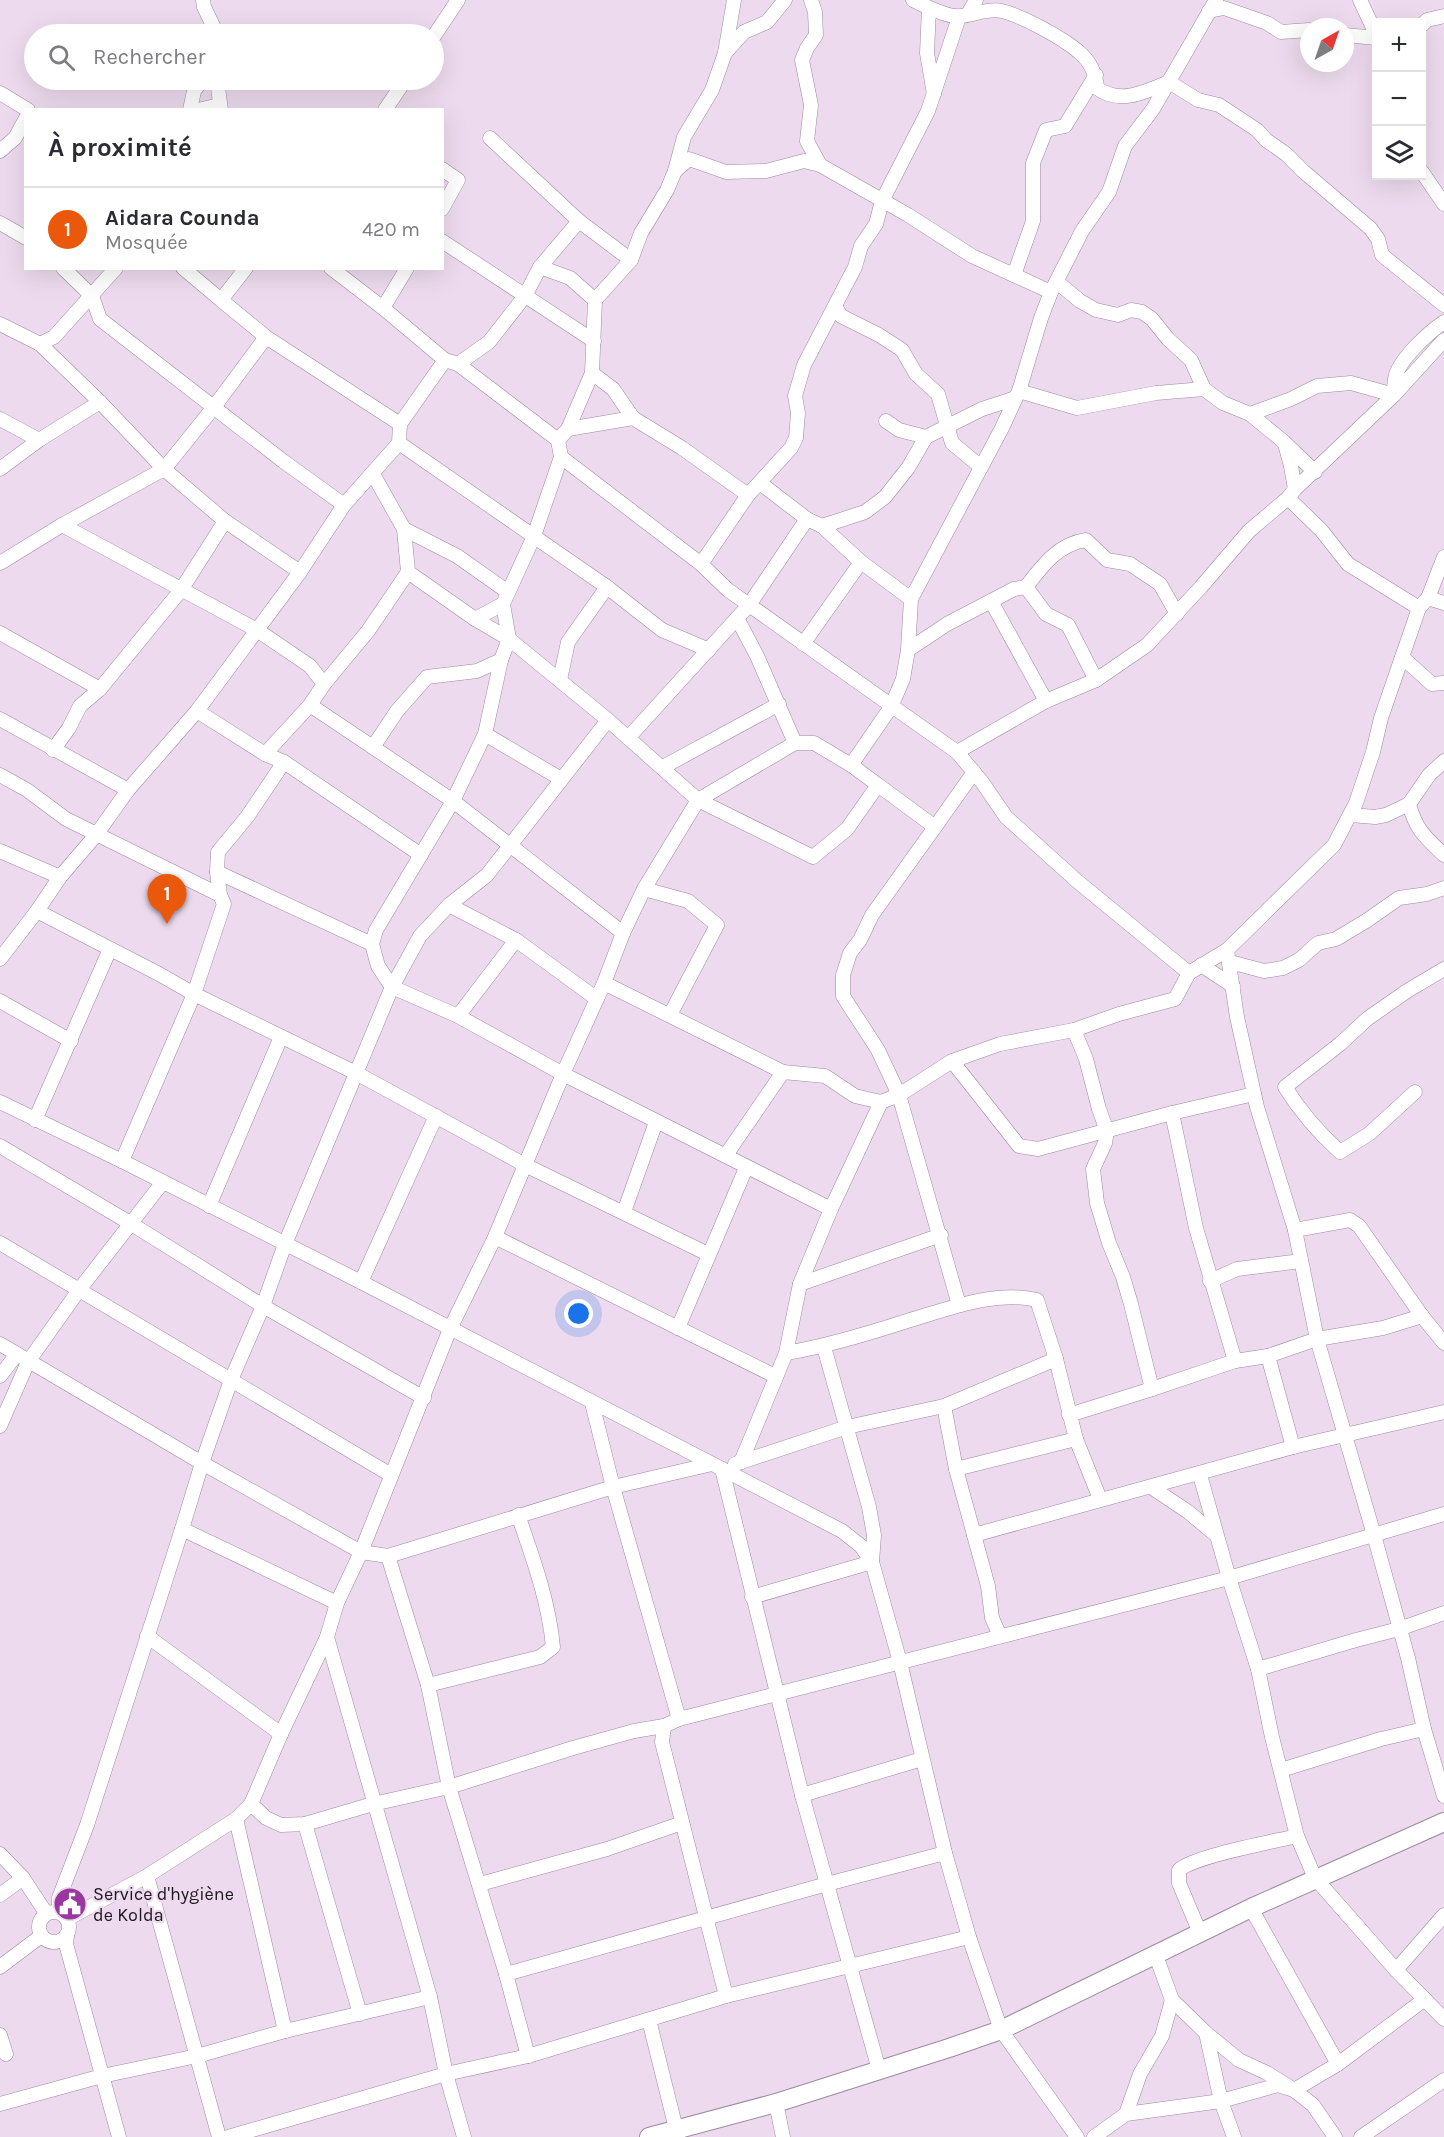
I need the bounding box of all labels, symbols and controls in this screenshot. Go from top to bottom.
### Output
north arrow [1300,18,1354,72]
map controls [1372,18,1426,180]
button: + [1372,18,1426,72]
search box [24,24,444,90]
icon: search [45,41,78,74]
text: Rechercher [93,44,206,70]
button: − [1372,72,1426,126]
button: layers [1372,126,1426,180]
text: À proximité [48,132,192,163]
text: Aidara Counda [105,205,260,231]
text: 1 [64,218,71,241]
text: 420 m [362,218,420,241]
text: Mosquée [105,231,188,254]
pin: 1 [148,874,186,924]
your location [564,1299,593,1328]
place label: Service d'hygiène de Kolda [93,1883,234,1926]
public building icon: Service d'hygiène de Kolda [52,1886,88,1922]

